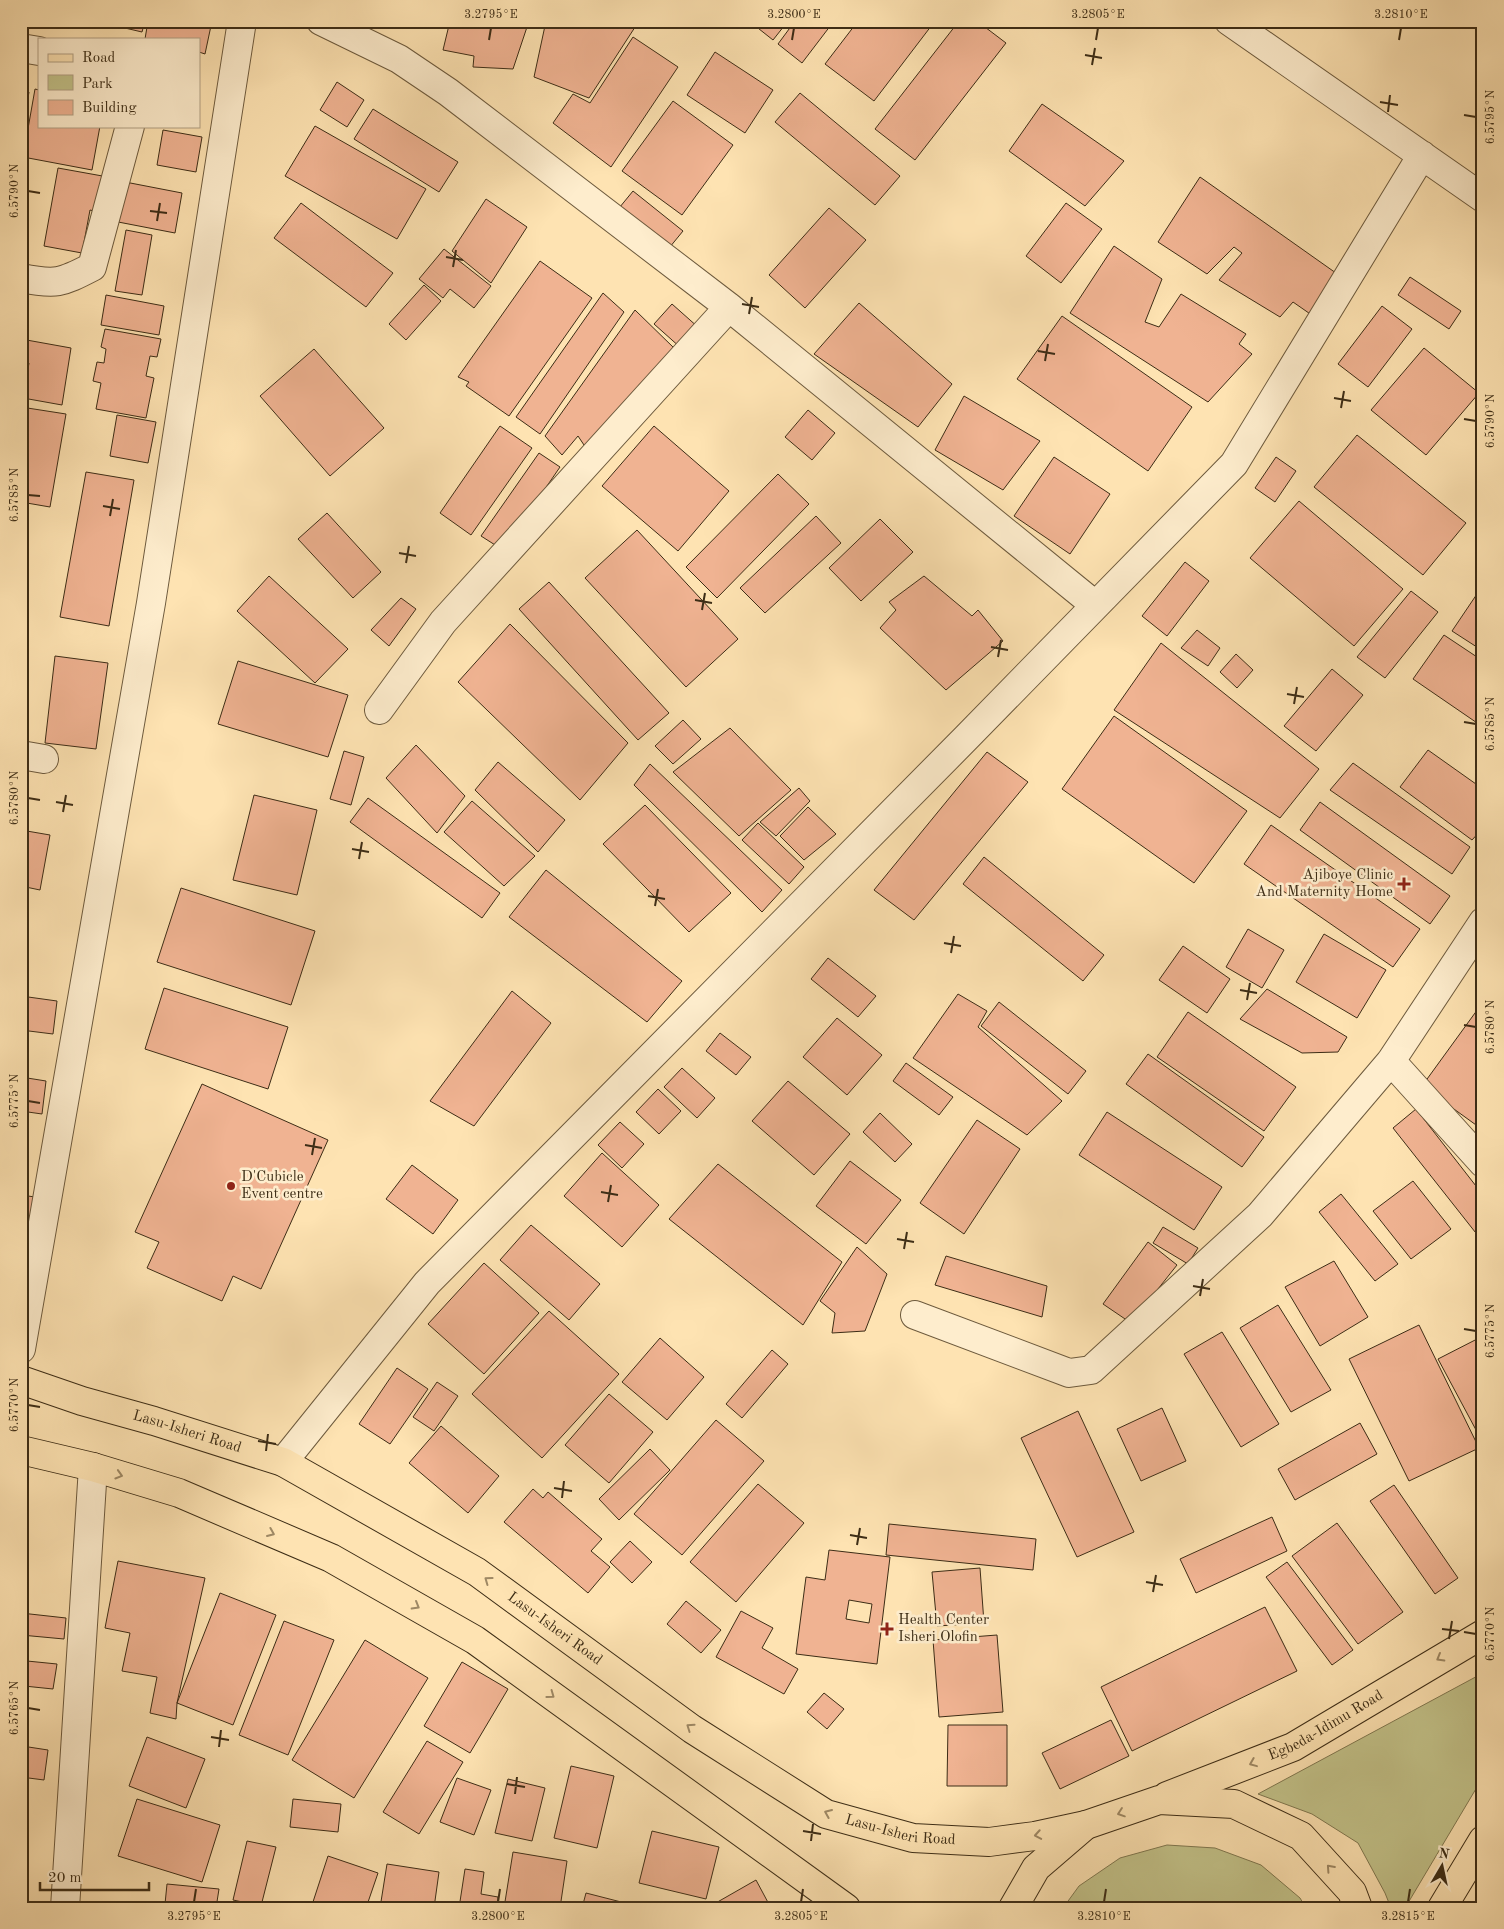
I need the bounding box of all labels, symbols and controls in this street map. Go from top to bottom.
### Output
text: 3.2795°E [464,8,518,21]
text: 3.2805°E [1071,8,1125,21]
text: 3.2800°E [767,9,821,21]
text: 3.2810°E [1374,9,1428,21]
legend [38,38,200,128]
text: Road [82,51,116,66]
text: Park [82,77,113,92]
text: 6.5795°N [1484,90,1497,144]
text: Building [82,101,137,116]
text: 6.5790°N [8,164,21,218]
text: 6.5790°N [1484,394,1497,448]
text: 6.5785°N [8,468,21,522]
text: 6.5785°N [1484,697,1497,751]
text: 6.5780°N [8,771,21,825]
place label: Ajiboye Clinic And Maternity Home [1256,868,1393,900]
marker: Ajiboye Clinic And Maternity Home [1397,877,1411,891]
text: 6.5780°N [1484,1000,1497,1054]
text: 6.5775°N [8,1074,21,1128]
place label: D'Cubicle Event centre [241,1170,323,1202]
marker: D'Cubicle Event centre [225,1180,237,1192]
text: 6.5775°N [1484,1304,1497,1358]
text: 6.5770°N [8,1378,21,1432]
street label: Lasu-Isheri Road [131,1408,243,1456]
one-way arrow [115,1470,123,1480]
one-way arrow [266,1526,275,1537]
one-way arrow [484,1577,494,1586]
street label: Lasu-Isheri Road [505,1589,605,1668]
one-way arrow [410,1600,419,1610]
text: 6.5770°N [1484,1607,1497,1661]
place label: Health Center Isheri Olofin [898,1613,989,1645]
marker: Health Center Isheri Olofin [880,1622,894,1636]
one-way arrow [1437,1652,1446,1662]
text: 6.5765°N [8,1681,21,1735]
street label: Egbeda-Idimu Road [1266,1688,1386,1763]
one-way arrow [546,1689,555,1698]
one-way arrow [686,1724,696,1733]
one-way arrow [1249,1756,1258,1767]
one-way arrow [1118,1807,1126,1817]
one-way arrow [824,1809,833,1820]
street label: Lasu-Isheri Road [843,1812,956,1848]
one-way arrow [1034,1829,1043,1840]
north arrow [1416,1842,1466,1892]
text: N [1437,1846,1451,1862]
scale bar [40,1859,149,1891]
one-way arrow [1327,1865,1336,1874]
text: 20 m [48,1871,82,1886]
text: 3.2795°E [167,1910,221,1923]
text: 3.2805°E [774,1910,828,1923]
text: 3.2815°E [1381,1910,1435,1923]
text: 3.2800°E [471,1911,525,1923]
text: 3.2810°E [1077,1911,1131,1923]

